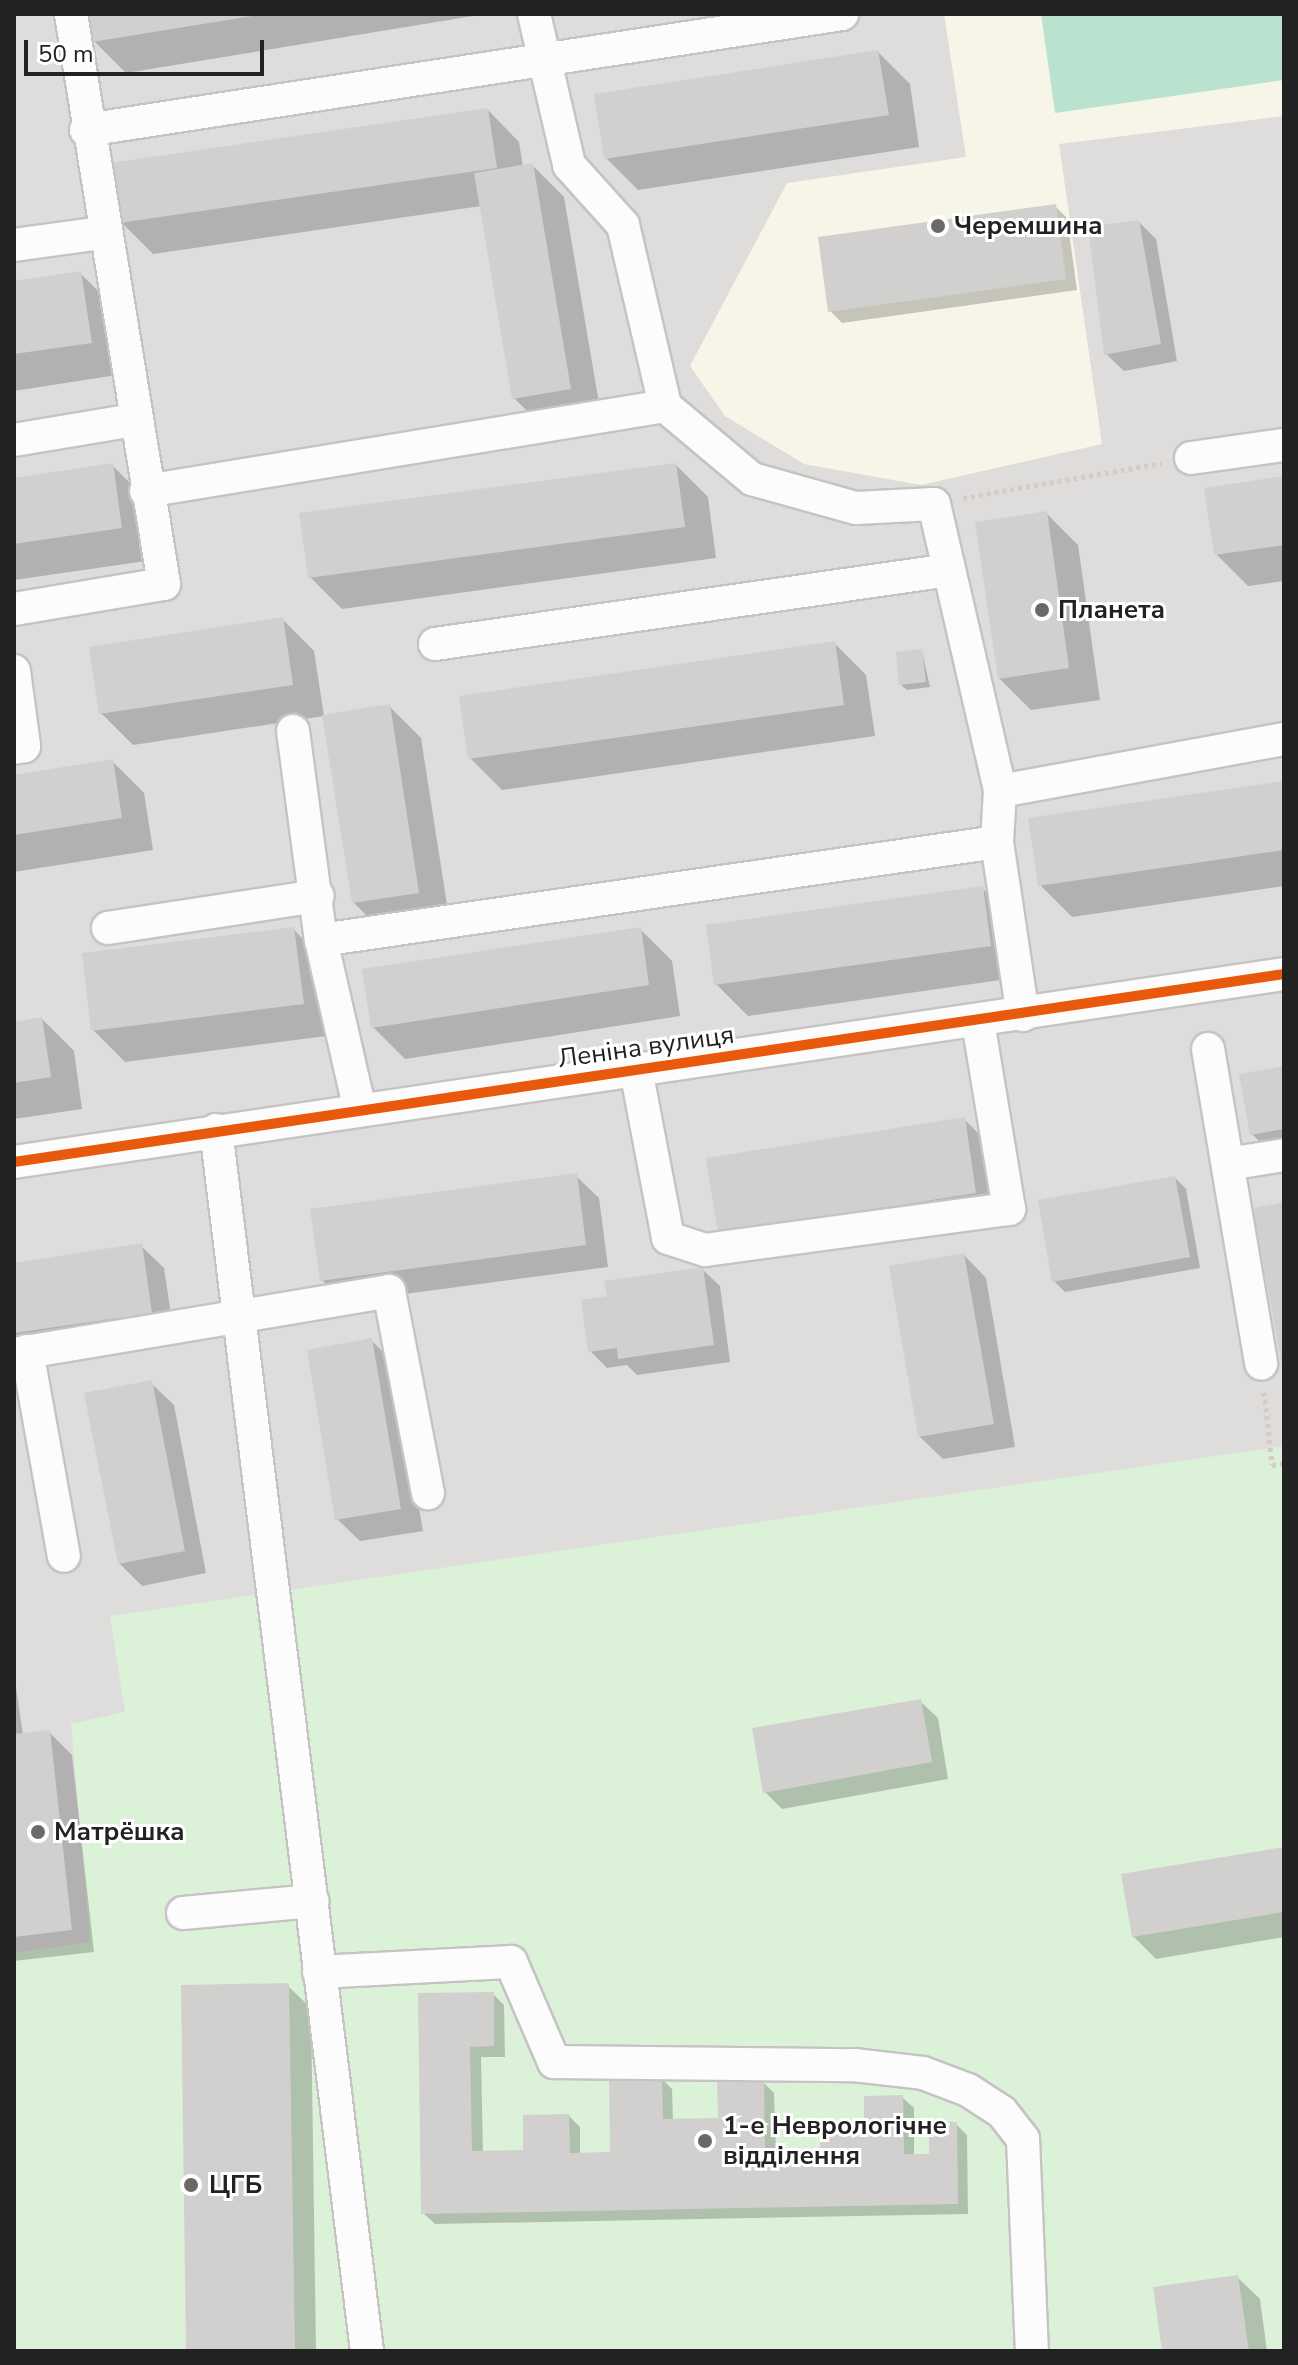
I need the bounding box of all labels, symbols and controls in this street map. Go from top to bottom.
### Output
scale bar [28,24,268,74]
text: 50 m [38,38,94,70]
place label: Черемшина [954,210,1103,242]
marker: Черемшина [929,217,947,235]
place label: Планета [1058,594,1165,626]
marker: Планета [1033,601,1051,619]
street label: Леніна вулиця [556,1019,736,1075]
place label: Матрёшка [54,1816,185,1848]
marker: Матрёшка [29,1823,47,1841]
place label: 1-е Неврологічне відділення [723,2110,947,2172]
marker: 1-е Неврологічне відділення [694,2130,716,2152]
place label: ЦГБ [209,2169,262,2201]
marker: ЦГБ [180,2174,202,2196]

